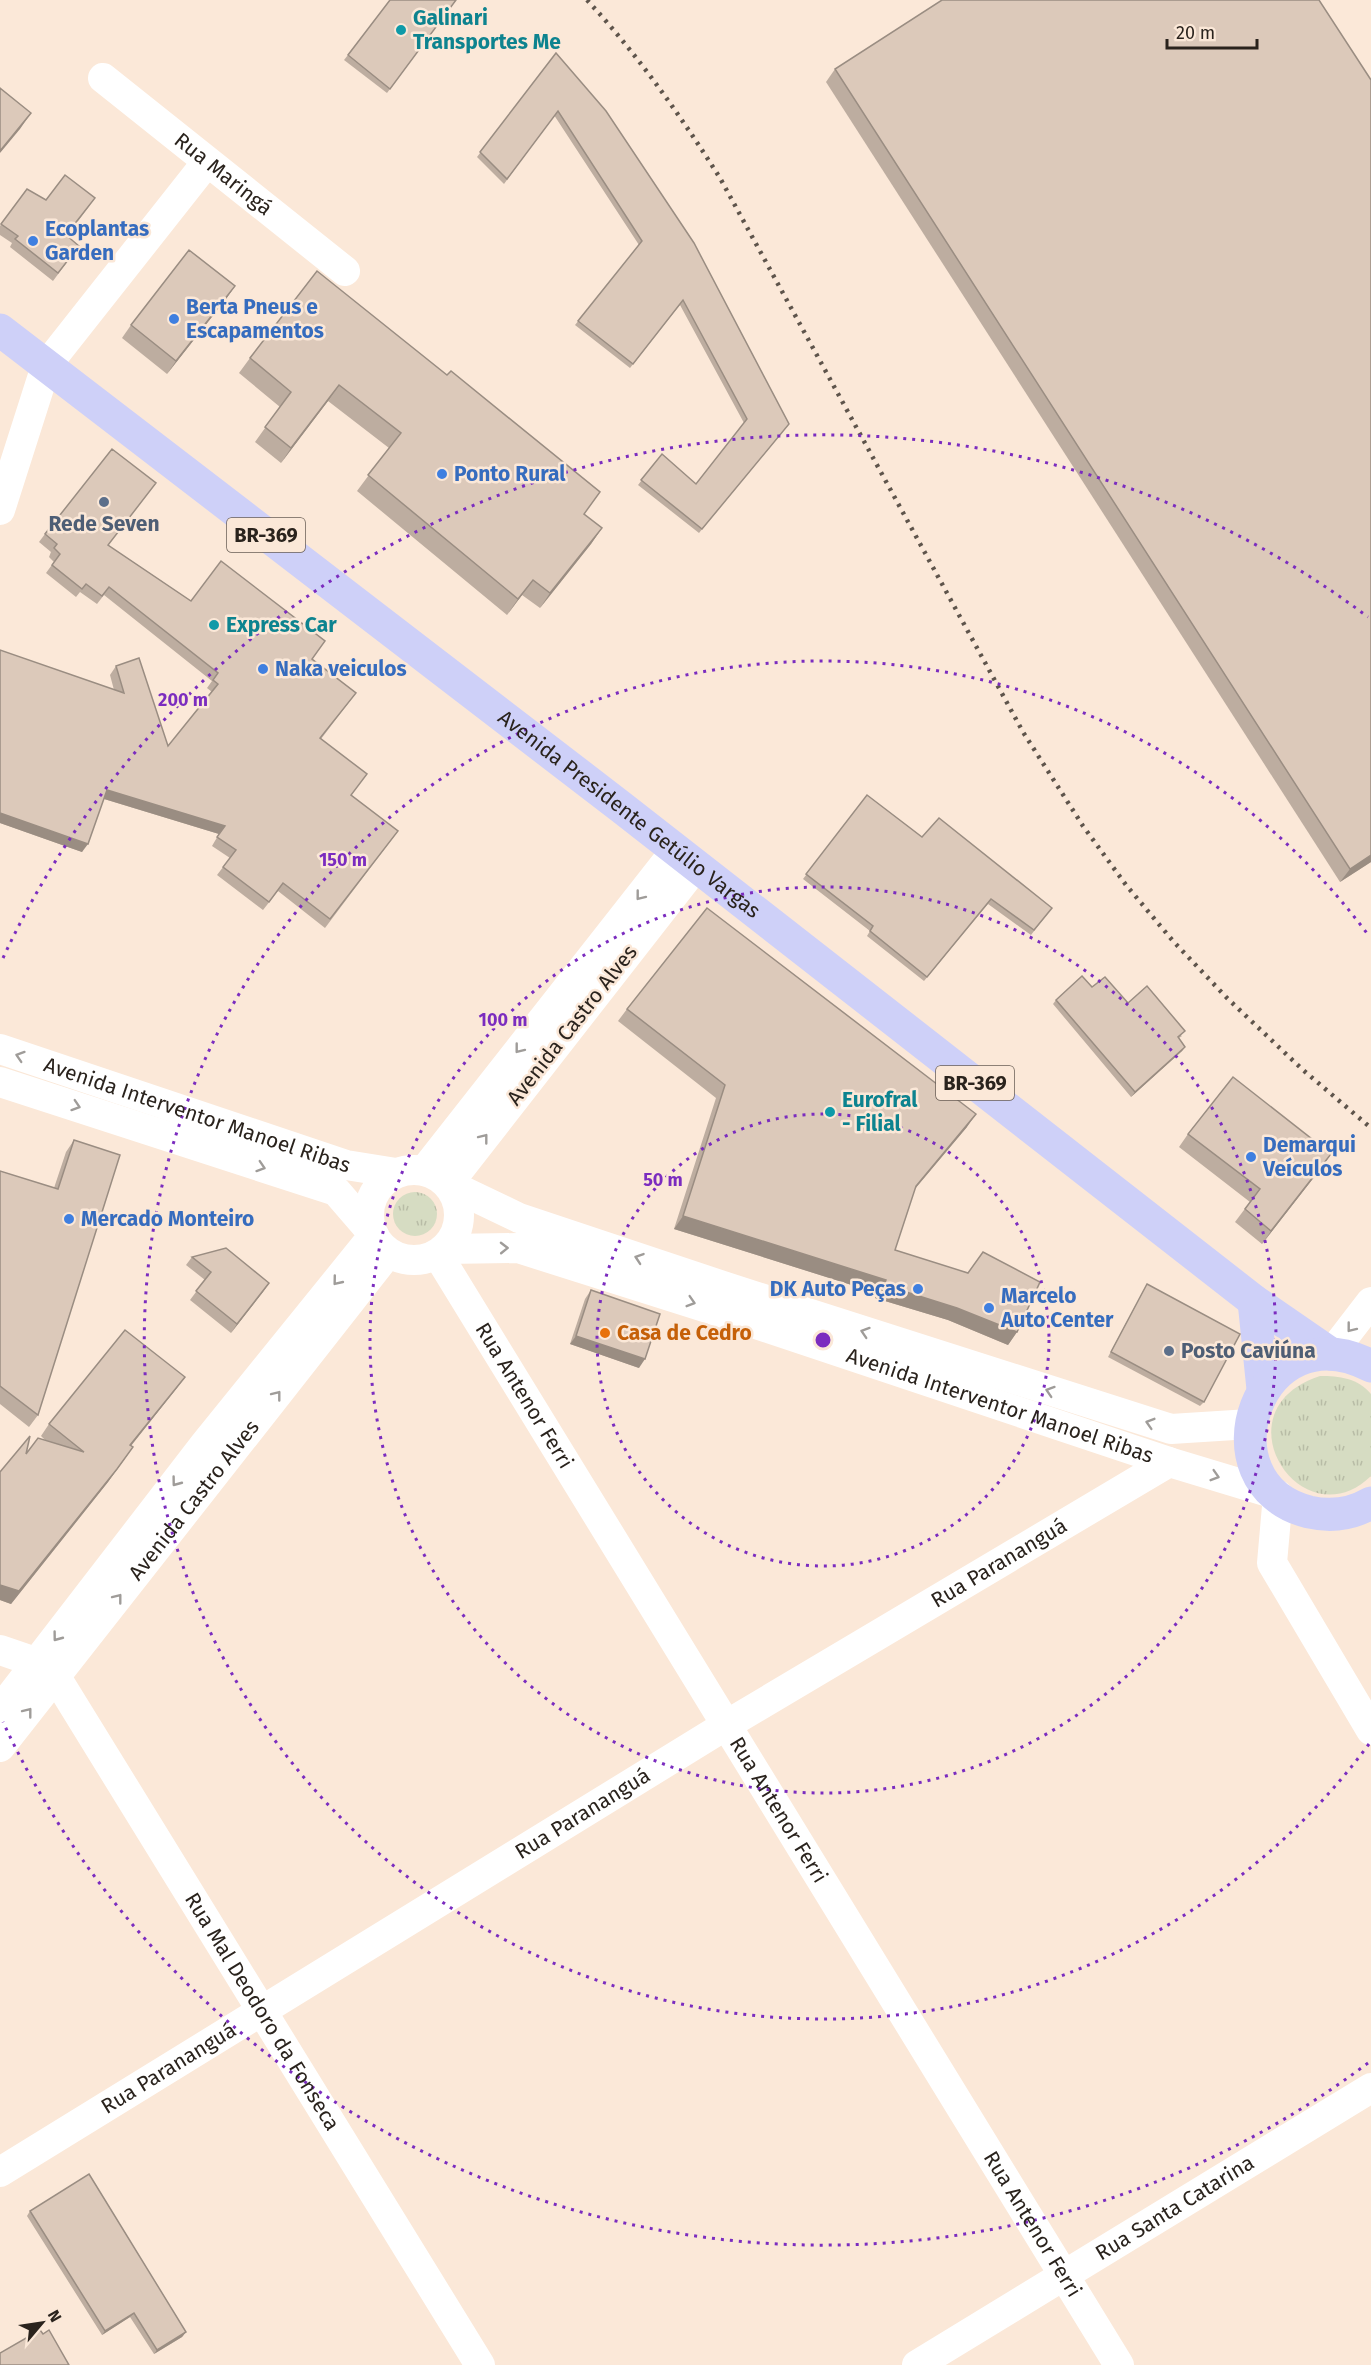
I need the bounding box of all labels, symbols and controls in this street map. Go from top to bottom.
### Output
place label: Galinari Transportes Me [413,5,561,55]
scale bar [1167,12,1257,50]
text: 20 m [1176,22,1215,44]
marker: Galinari Transportes Me [394,23,408,37]
street label: Rua Maringá [169,127,278,221]
place label: Ecoplantas Garden [45,216,149,266]
marker: Ecoplantas Garden [26,234,40,248]
place label: Berta Pneus e Escapamentos [186,294,324,344]
marker: Berta Pneus e Escapamentos [167,312,181,326]
place label: Ponto Rural [454,461,566,487]
marker: Ponto Rural [435,467,449,481]
marker: Rede Seven [97,495,111,509]
place label: Rede Seven [48,511,160,537]
road number: BR-369 [227,518,305,552]
place label: Express Car [226,612,337,638]
marker: Express Car [207,618,221,632]
place label: Naka veiculos [275,656,407,682]
marker: Naka veiculos [256,662,270,676]
text: 200 m [158,689,208,711]
street label: Avenida Presidente Getúlio Vargas [493,704,766,924]
text: 150 m [319,849,367,871]
one-way arrow [636,889,647,900]
street label: Avenida Castro Alves [501,939,643,1110]
text: 100 m [479,1009,527,1031]
one-way arrow [516,1043,527,1054]
one-way arrow [15,1051,26,1063]
street label: Avenida Interventor Manoel Ribas [41,1052,354,1179]
road number: BR-369 [936,1066,1014,1100]
place label: Eurofral - Filial [842,1087,918,1137]
one-way arrow [70,1099,81,1112]
marker: Eurofral - Filial [823,1105,837,1119]
place label: Demarqui Veículos [1262,1132,1356,1182]
one-way arrow [476,1134,487,1145]
marker: Demarqui Veículos [1244,1150,1258,1164]
one-way arrow [255,1160,266,1172]
text: 50 m [643,1169,683,1191]
place label: Mercado Monteiro [81,1206,254,1232]
marker: Mercado Monteiro [62,1212,76,1226]
one-way arrow [500,1242,509,1255]
one-way arrow [634,1253,645,1265]
one-way arrow [333,1274,344,1285]
place label: DK Auto Peças [770,1276,906,1302]
marker: DK Auto Peças [911,1282,925,1296]
place label: Marcelo Auto Center [1000,1283,1114,1333]
one-way arrow [685,1295,696,1307]
marker: Marcelo Auto Center [982,1301,996,1315]
street label: Rua Antenor Ferri [470,1318,579,1473]
place label: Casa de Cedro [617,1320,752,1346]
one-way arrow [1347,1321,1358,1332]
marker: Casa de Cedro [598,1326,612,1340]
one-way arrow [860,1326,871,1339]
centre of rings [813,1330,833,1350]
place label: Posto Caviúna [1181,1338,1316,1364]
street label: Avenida Interventor Manoel Ribas [843,1342,1157,1469]
marker: Posto Caviúna [1162,1344,1176,1358]
one-way arrow [1045,1386,1056,1398]
one-way arrow [270,1391,281,1402]
street label: Avenida Castro Alves [123,1415,265,1585]
one-way arrow [1145,1418,1156,1430]
one-way arrow [1209,1469,1220,1481]
one-way arrow [172,1475,183,1486]
street label: Rua Parananguá [926,1513,1072,1613]
one-way arrow [110,1594,121,1605]
one-way arrow [54,1630,65,1641]
one-way arrow [20,1708,31,1719]
street label: Rua Antenor Ferri [724,1732,833,1888]
street label: Rua Parananguá [510,1762,655,1865]
street label: Rua Mal Deodoro da Fonseca [179,1888,345,2135]
street label: Rua Parananguá [96,2017,241,2120]
street label: Rua Antenor Ferri [978,2146,1087,2302]
street label: Rua Santa Catarina [1091,2149,1259,2266]
north arrow [12,2293,72,2353]
text: N [44,2307,66,2325]

